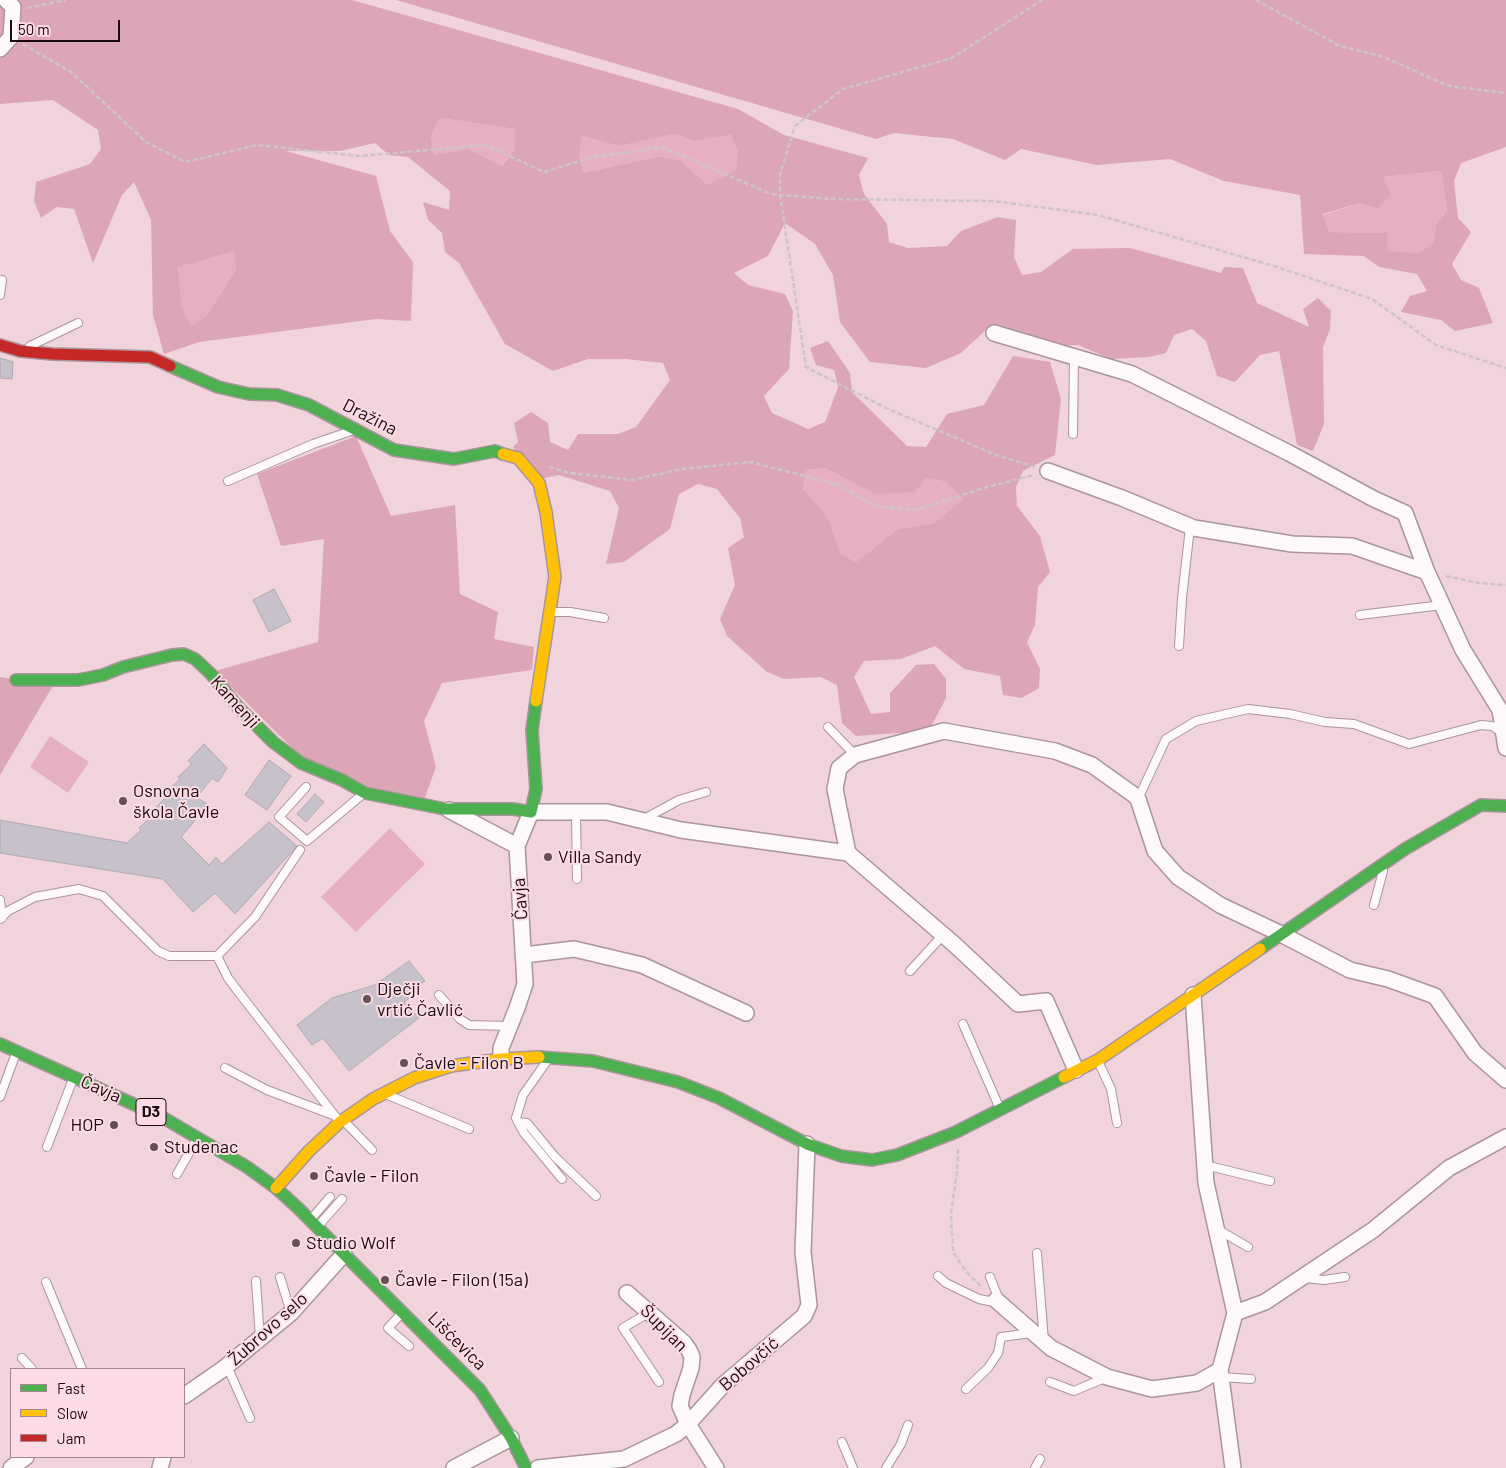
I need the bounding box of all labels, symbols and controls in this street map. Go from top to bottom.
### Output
scale bar [12,10,122,42]
text: 50 m [18,20,50,38]
street label: Dražina [339,394,401,440]
street label: Kamenji [206,671,264,733]
place label: Osnovna škola Čavle [133,780,219,822]
marker: Osnovna škola Čavle [117,795,129,807]
place label: Villa Sandy [558,846,642,868]
marker: Villa Sandy [542,851,554,863]
street label: Čavja [508,877,532,921]
place label: Dječji vrtić Čavlić [377,978,463,1021]
marker: Dječji vrtić Čavlić [361,993,373,1005]
place label: Čavle - Filon B [414,1052,524,1074]
marker: Čavle - Filon B [398,1057,410,1069]
street label: Čavja [77,1071,125,1107]
road number: D3 [136,1098,166,1126]
place label: HOP [70,1114,104,1136]
marker: HOP [108,1119,120,1131]
place label: Studenac [164,1136,238,1158]
marker: Studenac [148,1141,160,1153]
place label: Čavle - Filon [324,1165,419,1187]
marker: Čavle - Filon [308,1170,320,1182]
place label: Studio Wolf [306,1232,396,1254]
marker: Studio Wolf [290,1237,302,1249]
place label: Čavle - Filon (15a) [395,1269,528,1291]
marker: Čavle - Filon (15a) [379,1274,391,1286]
street label: Žubrovo selo [224,1288,312,1370]
street label: Šupijan [636,1300,692,1356]
street label: Lišćevica [423,1307,491,1375]
street label: Bobovčić [715,1332,783,1396]
legend [10,1368,185,1458]
text: Fast [57,1379,85,1397]
text: Slow [57,1404,88,1422]
text: Jam [57,1429,86,1447]

